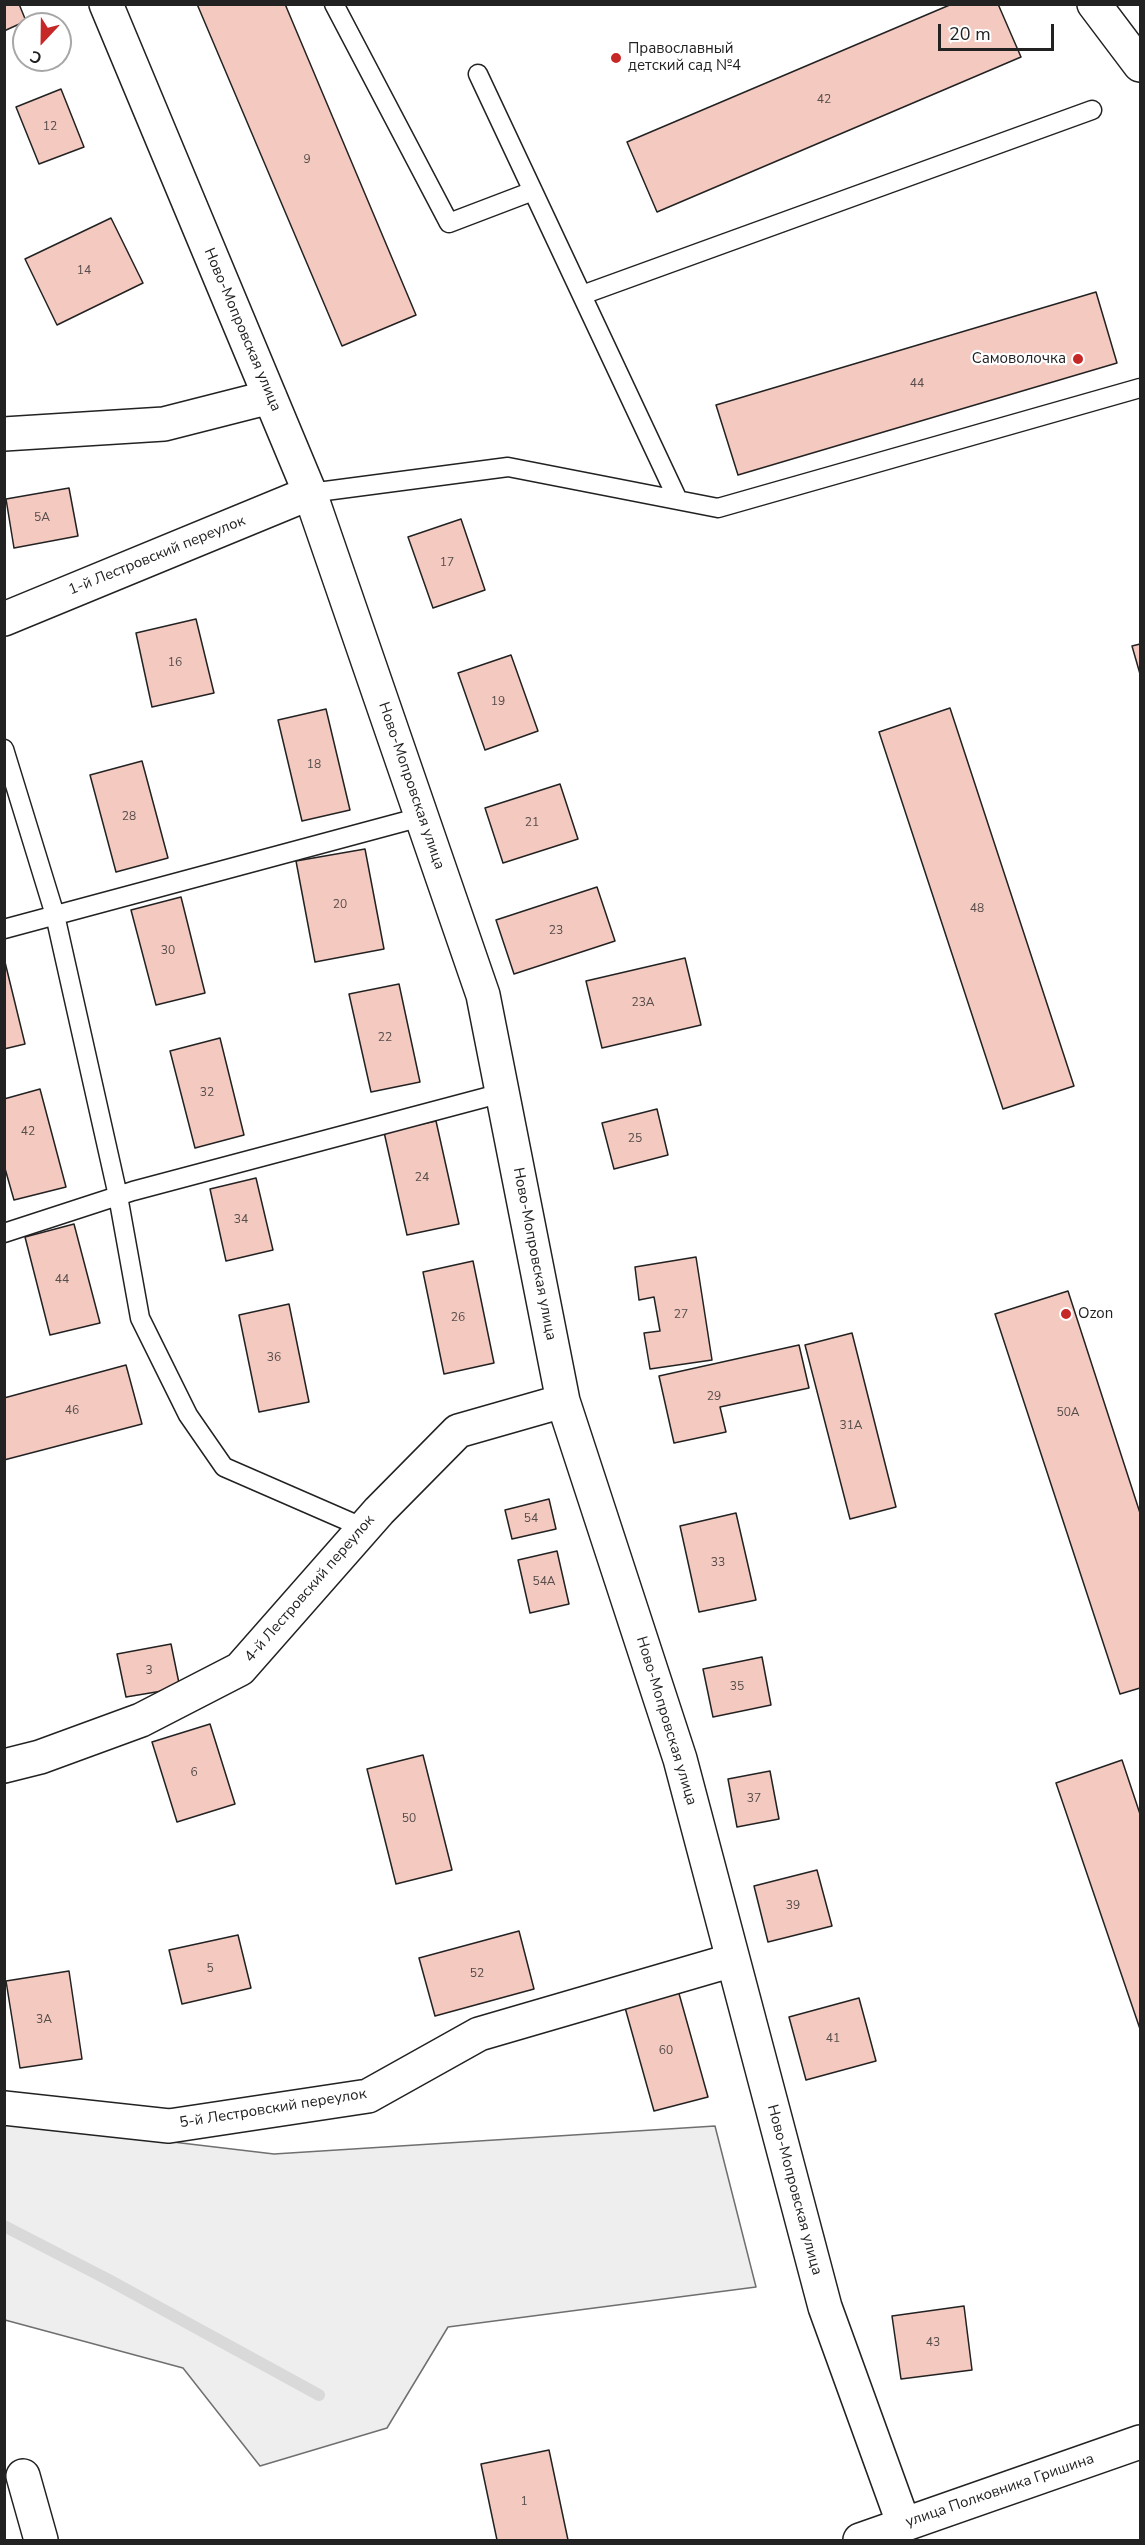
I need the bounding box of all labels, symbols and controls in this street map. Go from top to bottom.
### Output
north arrow [12,12,72,72]
scale bar [941,12,1056,50]
text: 20 m [949,22,991,46]
place label: Православный детский сад №4 [628,40,741,75]
text: С [27,45,45,69]
marker: Православный детский сад №4 [609,51,623,65]
house number: 42 [817,93,831,107]
house number: 12 [43,120,57,134]
house number: 9 [303,153,311,167]
street label: Ново-Мопровская улица [199,246,285,414]
house number: 14 [77,264,91,278]
place label: Самоволочка [972,350,1066,368]
marker: Самоволочка [1071,352,1085,366]
house number: 44 [910,377,924,391]
house number: 5А [34,511,50,525]
street label: 1-й Лестровский переулок [66,512,248,600]
house number: 17 [440,556,454,570]
house number: 16 [168,656,182,670]
house number: 19 [491,695,505,709]
street label: Ново-Мопровская улица [374,700,448,872]
house number: 18 [307,758,321,772]
house number: 28 [122,810,136,824]
house number: 21 [525,816,539,830]
house number: 20 [333,898,347,912]
house number: 48 [970,902,984,916]
house number: 23 [549,924,563,938]
house number: 30 [161,944,175,958]
house number: 23А [631,996,655,1010]
house number: 22 [378,1031,392,1045]
house number: 32 [200,1086,214,1100]
house number: 42 [21,1125,35,1139]
house number: 25 [628,1132,642,1146]
street label: Ново-Мопровская улица [508,1166,560,1342]
house number: 24 [415,1171,429,1185]
house number: 34 [234,1213,248,1227]
house number: 44 [55,1273,69,1287]
place label: Ozon [1078,1305,1113,1323]
marker: Ozon [1059,1307,1073,1321]
house number: 27 [674,1308,688,1322]
house number: 26 [451,1311,465,1325]
house number: 36 [267,1351,281,1365]
house number: 29 [707,1390,721,1404]
house number: 46 [65,1404,79,1418]
house number: 50А [1056,1406,1080,1420]
house number: 31А [839,1419,863,1433]
street label: 4-й Лестровский переулок [241,1512,379,1666]
house number: 54 [524,1512,538,1526]
house number: 33 [711,1556,725,1570]
house number: 54А [532,1575,556,1589]
street label: Ново-Мопровская улица [632,1634,700,1808]
house number: 3 [145,1664,153,1678]
house number: 35 [730,1680,744,1694]
house number: 6 [190,1766,198,1780]
house number: 37 [747,1792,761,1806]
house number: 50 [402,1812,416,1826]
house number: 39 [786,1899,800,1913]
house number: 5 [206,1962,214,1976]
house number: 52 [470,1967,484,1981]
house number: 3А [36,2013,52,2027]
house number: 41 [826,2032,840,2046]
house number: 60 [659,2044,673,2058]
street label: 5-й Лестровский переулок [178,2085,368,2133]
street label: Ново-Мопровская улица [763,2103,825,2277]
house number: 43 [926,2336,940,2350]
street label: улица Полковника Гришина [903,2450,1097,2532]
house number: 1 [520,2495,528,2509]

